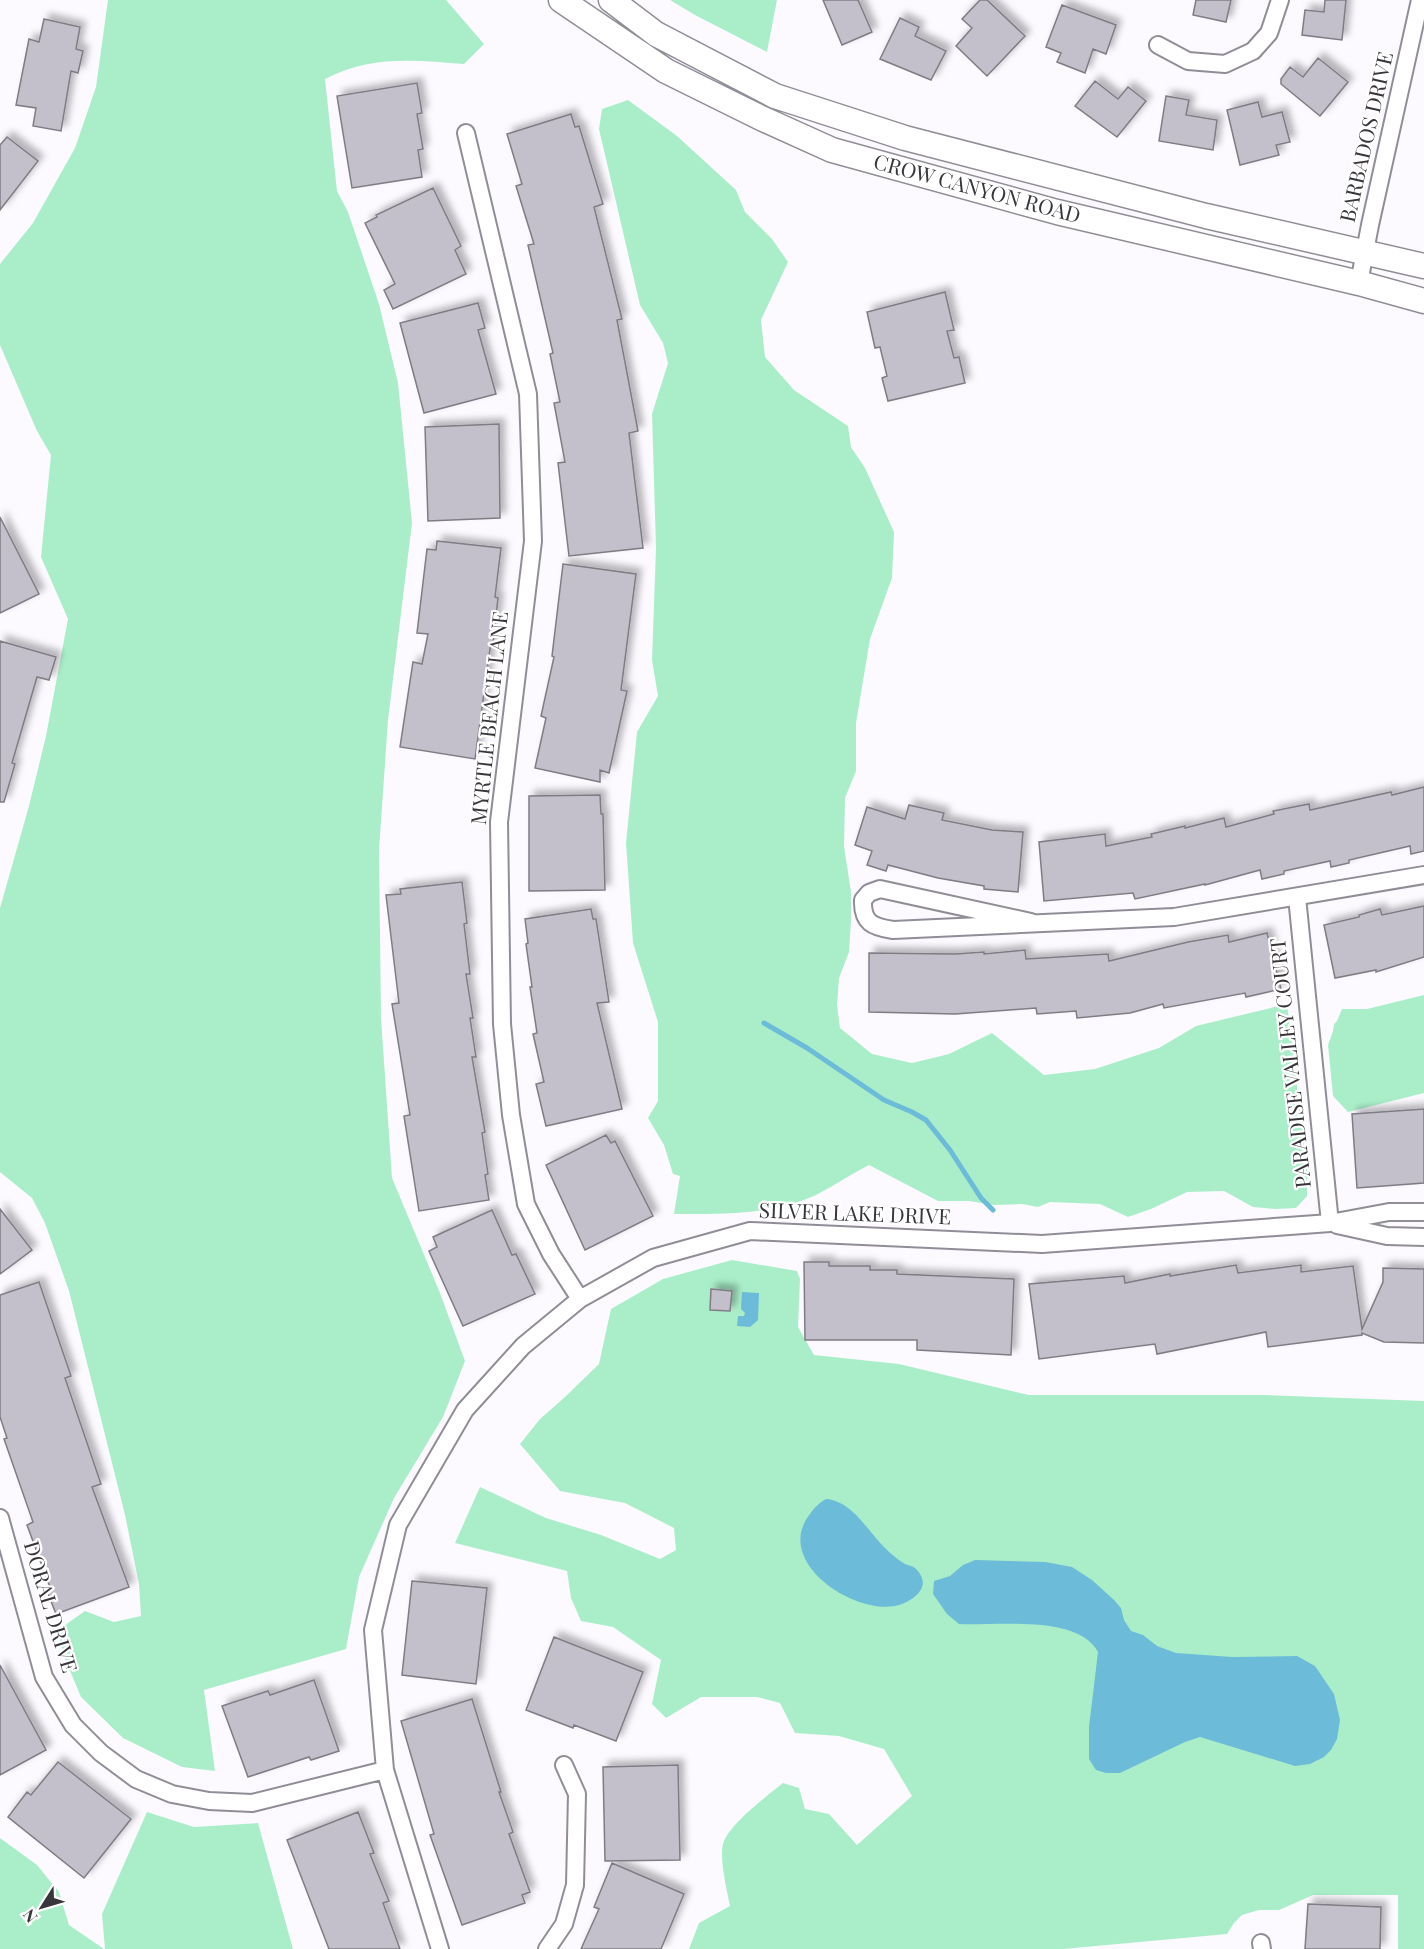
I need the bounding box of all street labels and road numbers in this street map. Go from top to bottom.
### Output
street label: BARBADOS DRIVE [1332,49,1398,225]
street label: CROW CANYON ROAD [871,146,1084,228]
street label: MYRTLE BEACH LANE [463,610,513,826]
street label: PARADISE VALLEY COURT [1262,937,1316,1190]
street label: SILVER LAKE DRIVE [758,1195,952,1229]
street label: DORAL DRIVE [19,1537,85,1676]

